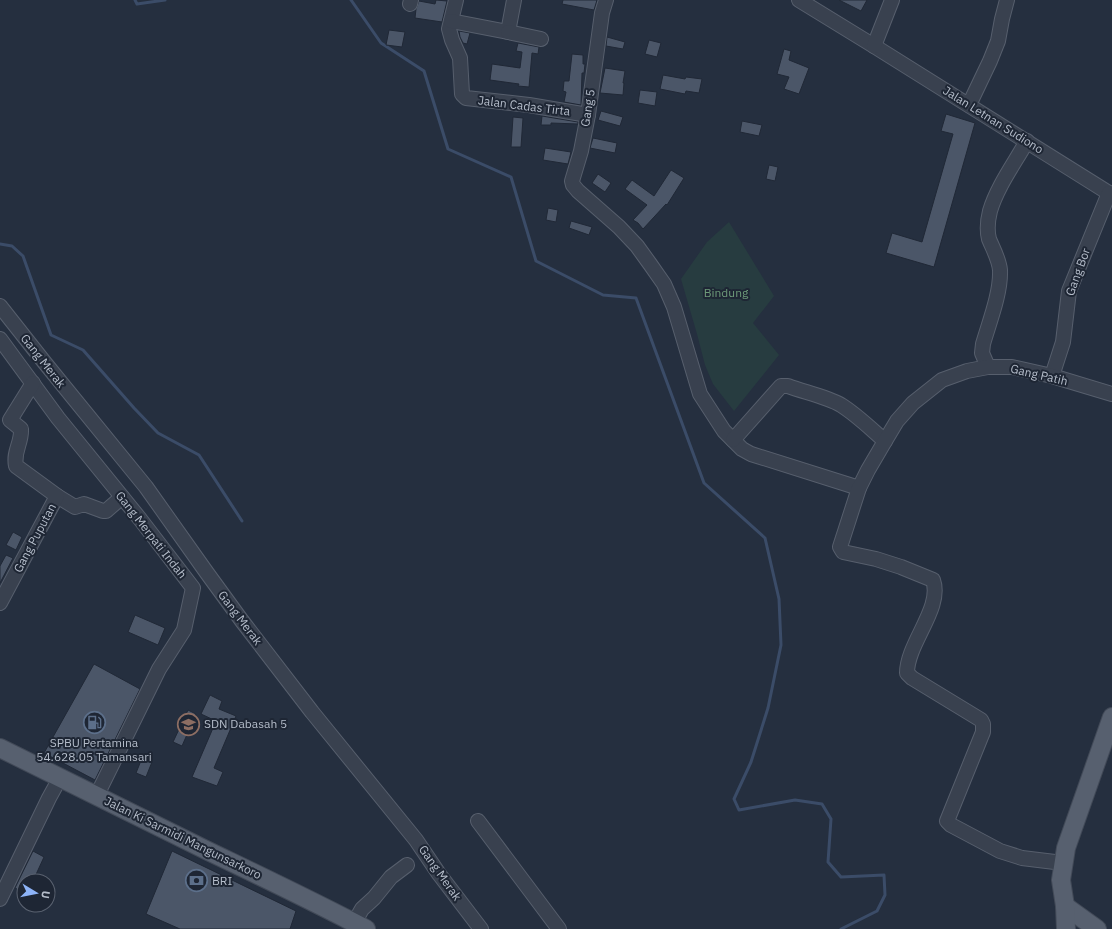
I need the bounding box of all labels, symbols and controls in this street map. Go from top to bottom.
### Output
street label: Jalan Letnan Sudiono [940,83,1046,157]
street label: Gang 5 [577,88,598,128]
street label: Jalan Cadas Tirta [477,92,572,119]
street label: Gang Bor [1062,245,1093,298]
park label: Bindung [704,285,749,300]
street label: Gang Merak [18,331,69,391]
street label: Gang Patih [1009,361,1069,388]
street label: Gang Merpati Indah [113,488,190,581]
street label: Gang Puputan [10,501,59,575]
street label: Gang Merak [215,588,266,648]
fuel station icon: SPBU Pertamina 54.628.05 Tamansari [81,709,107,735]
school or university icon: SDN Dabasah 5 [175,711,201,737]
place label: SDN Dabasah 5 [204,716,287,731]
place label: SPBU Pertamina 54.628.05 Tamansari [36,735,152,764]
street label: Jalan Ki Sarmidi Mangunsarkoro [102,793,264,882]
street label: Gang Merak [416,842,465,904]
bank icon: BRI [184,868,210,894]
north arrow [16,873,56,913]
place label: BRI [212,873,233,888]
text: U [38,890,53,900]

